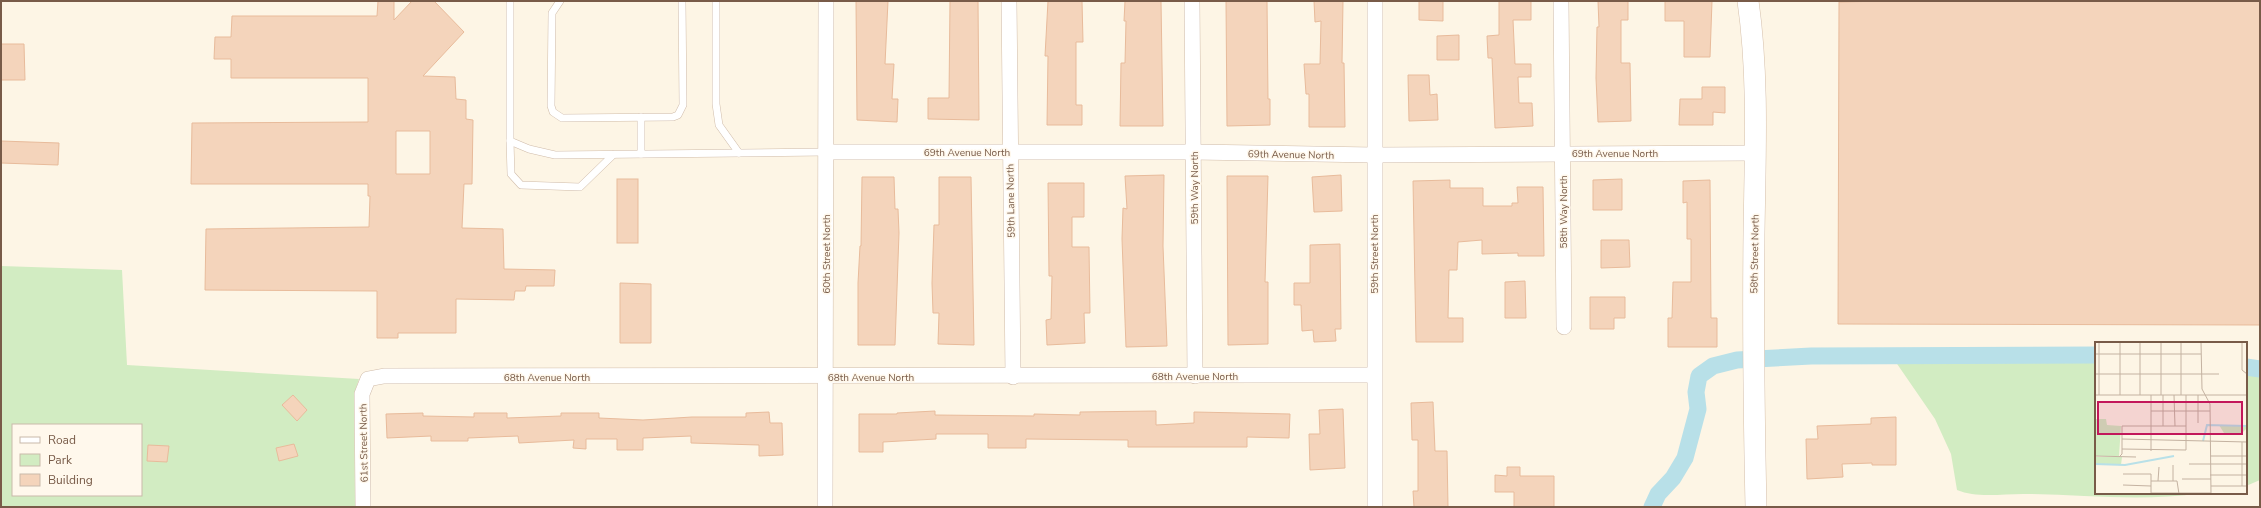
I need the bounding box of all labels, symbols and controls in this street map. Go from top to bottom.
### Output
street label: 69th Avenue North [924,146,1010,160]
street label: 69th Avenue North [1248,147,1334,163]
street label: 69th Avenue North [1572,147,1658,161]
street label: 59th Way North [1188,151,1202,225]
street label: 59th Lane North [1003,164,1019,238]
street label: 58th Way North [1557,175,1571,249]
street label: 60th Street North [820,214,834,294]
street label: 59th Street North [1368,214,1382,294]
street label: 58th Street North [1747,214,1763,294]
inset map [2095,342,2247,494]
street label: 68th Avenue North [1152,370,1238,384]
street label: 68th Avenue North [504,371,590,385]
street label: 68th Avenue North [828,371,914,385]
street label: 61st Street North [356,404,372,482]
legend [12,424,142,496]
text: Road [48,432,76,448]
text: Park [48,452,73,468]
text: Building [48,472,93,488]

